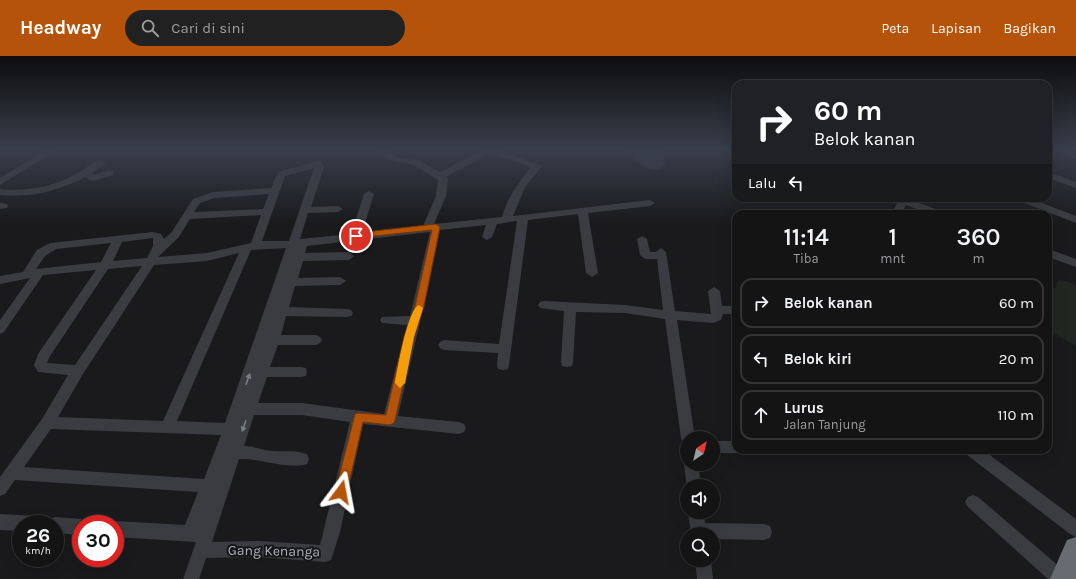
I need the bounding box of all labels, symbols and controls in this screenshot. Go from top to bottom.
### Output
search box [125,10,405,46]
text: Headway [20,17,101,39]
icon: search [139,17,161,39]
text: Cari di sini [171,19,245,37]
text: Peta [881,20,909,37]
text: Lapisan [931,20,981,37]
text: Bagikan [1003,20,1056,37]
text: 60 m [814,94,882,127]
icon: right [748,96,800,148]
text: Belok kanan [814,128,915,150]
icon: left [785,172,807,194]
text: Lalu [748,174,777,192]
pin [339,219,373,253]
text: 11:14 [783,223,829,251]
text: 1 [888,223,897,251]
text: 360 [957,223,1001,251]
icon: arrive [345,225,367,247]
text: Tiba [793,251,819,266]
text: mnt [880,251,905,266]
text: m [972,251,985,266]
icon: right [750,292,772,314]
text: Belok kanan [784,294,873,312]
text: 60 m [999,294,1034,312]
icon: left [750,348,772,370]
text: Belok kiri [784,350,852,368]
text: 20 m [999,350,1034,368]
one-way arrow [245,373,251,385]
text: Lurus [784,399,824,417]
icon: ahead [750,404,772,426]
text: 110 m [998,406,1034,424]
text: Jalan Tanjung [784,417,866,432]
one-way arrow [240,420,246,432]
north arrow [680,431,720,471]
map controls [680,431,720,567]
position arrow [320,471,362,513]
button: sound [680,479,720,519]
speed limit sign: 30 [72,515,124,567]
text: 26 [26,524,50,547]
button: search [680,527,720,567]
street label: Gang Kenanga [228,542,320,560]
text: km/h [25,545,51,557]

